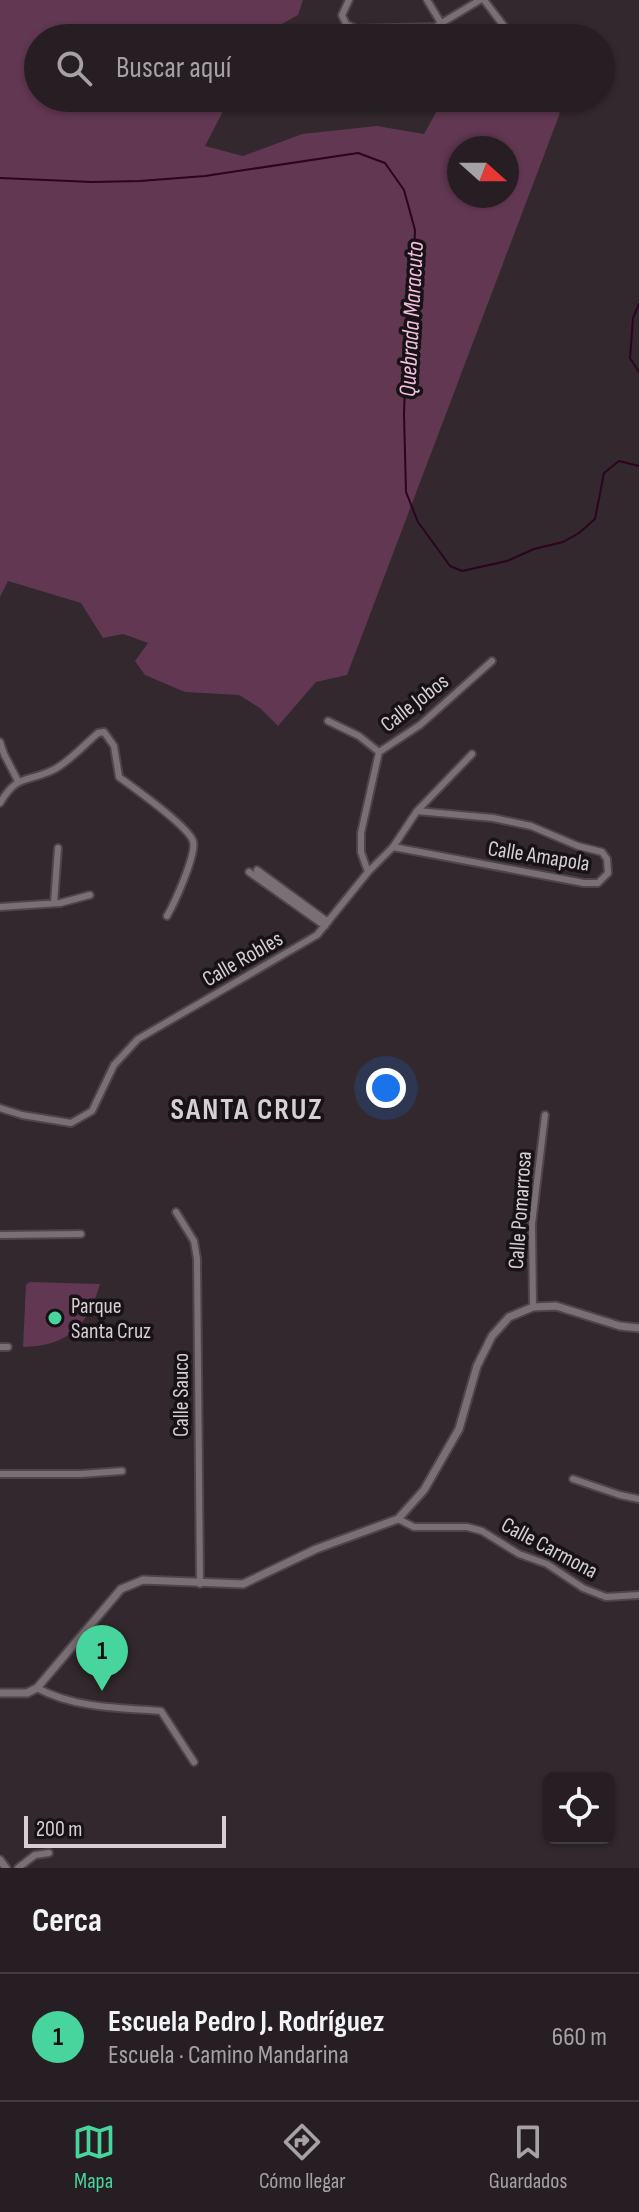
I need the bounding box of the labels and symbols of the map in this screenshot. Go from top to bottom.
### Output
north arrow [447,136,519,208]
water label: Quebrada Maracuto [393,240,430,398]
street label: Calle Jobos [375,668,454,738]
street label: Calle Amapola [486,835,592,878]
street label: Calle Robles [198,925,288,993]
your location [366,1068,406,1108]
district label: SANTA CRUZ [170,1092,324,1128]
street label: Calle Pomarrosa [503,1150,538,1270]
place label: Parque Santa Cruz [71,1293,151,1345]
marker: Parque Santa Cruz [46,1309,64,1327]
street label: Calle Sauco [168,1353,195,1437]
street label: Calle Carmona [496,1512,602,1585]
pin: 1 [76,1625,128,1691]
scale bar [24,1812,226,1848]

